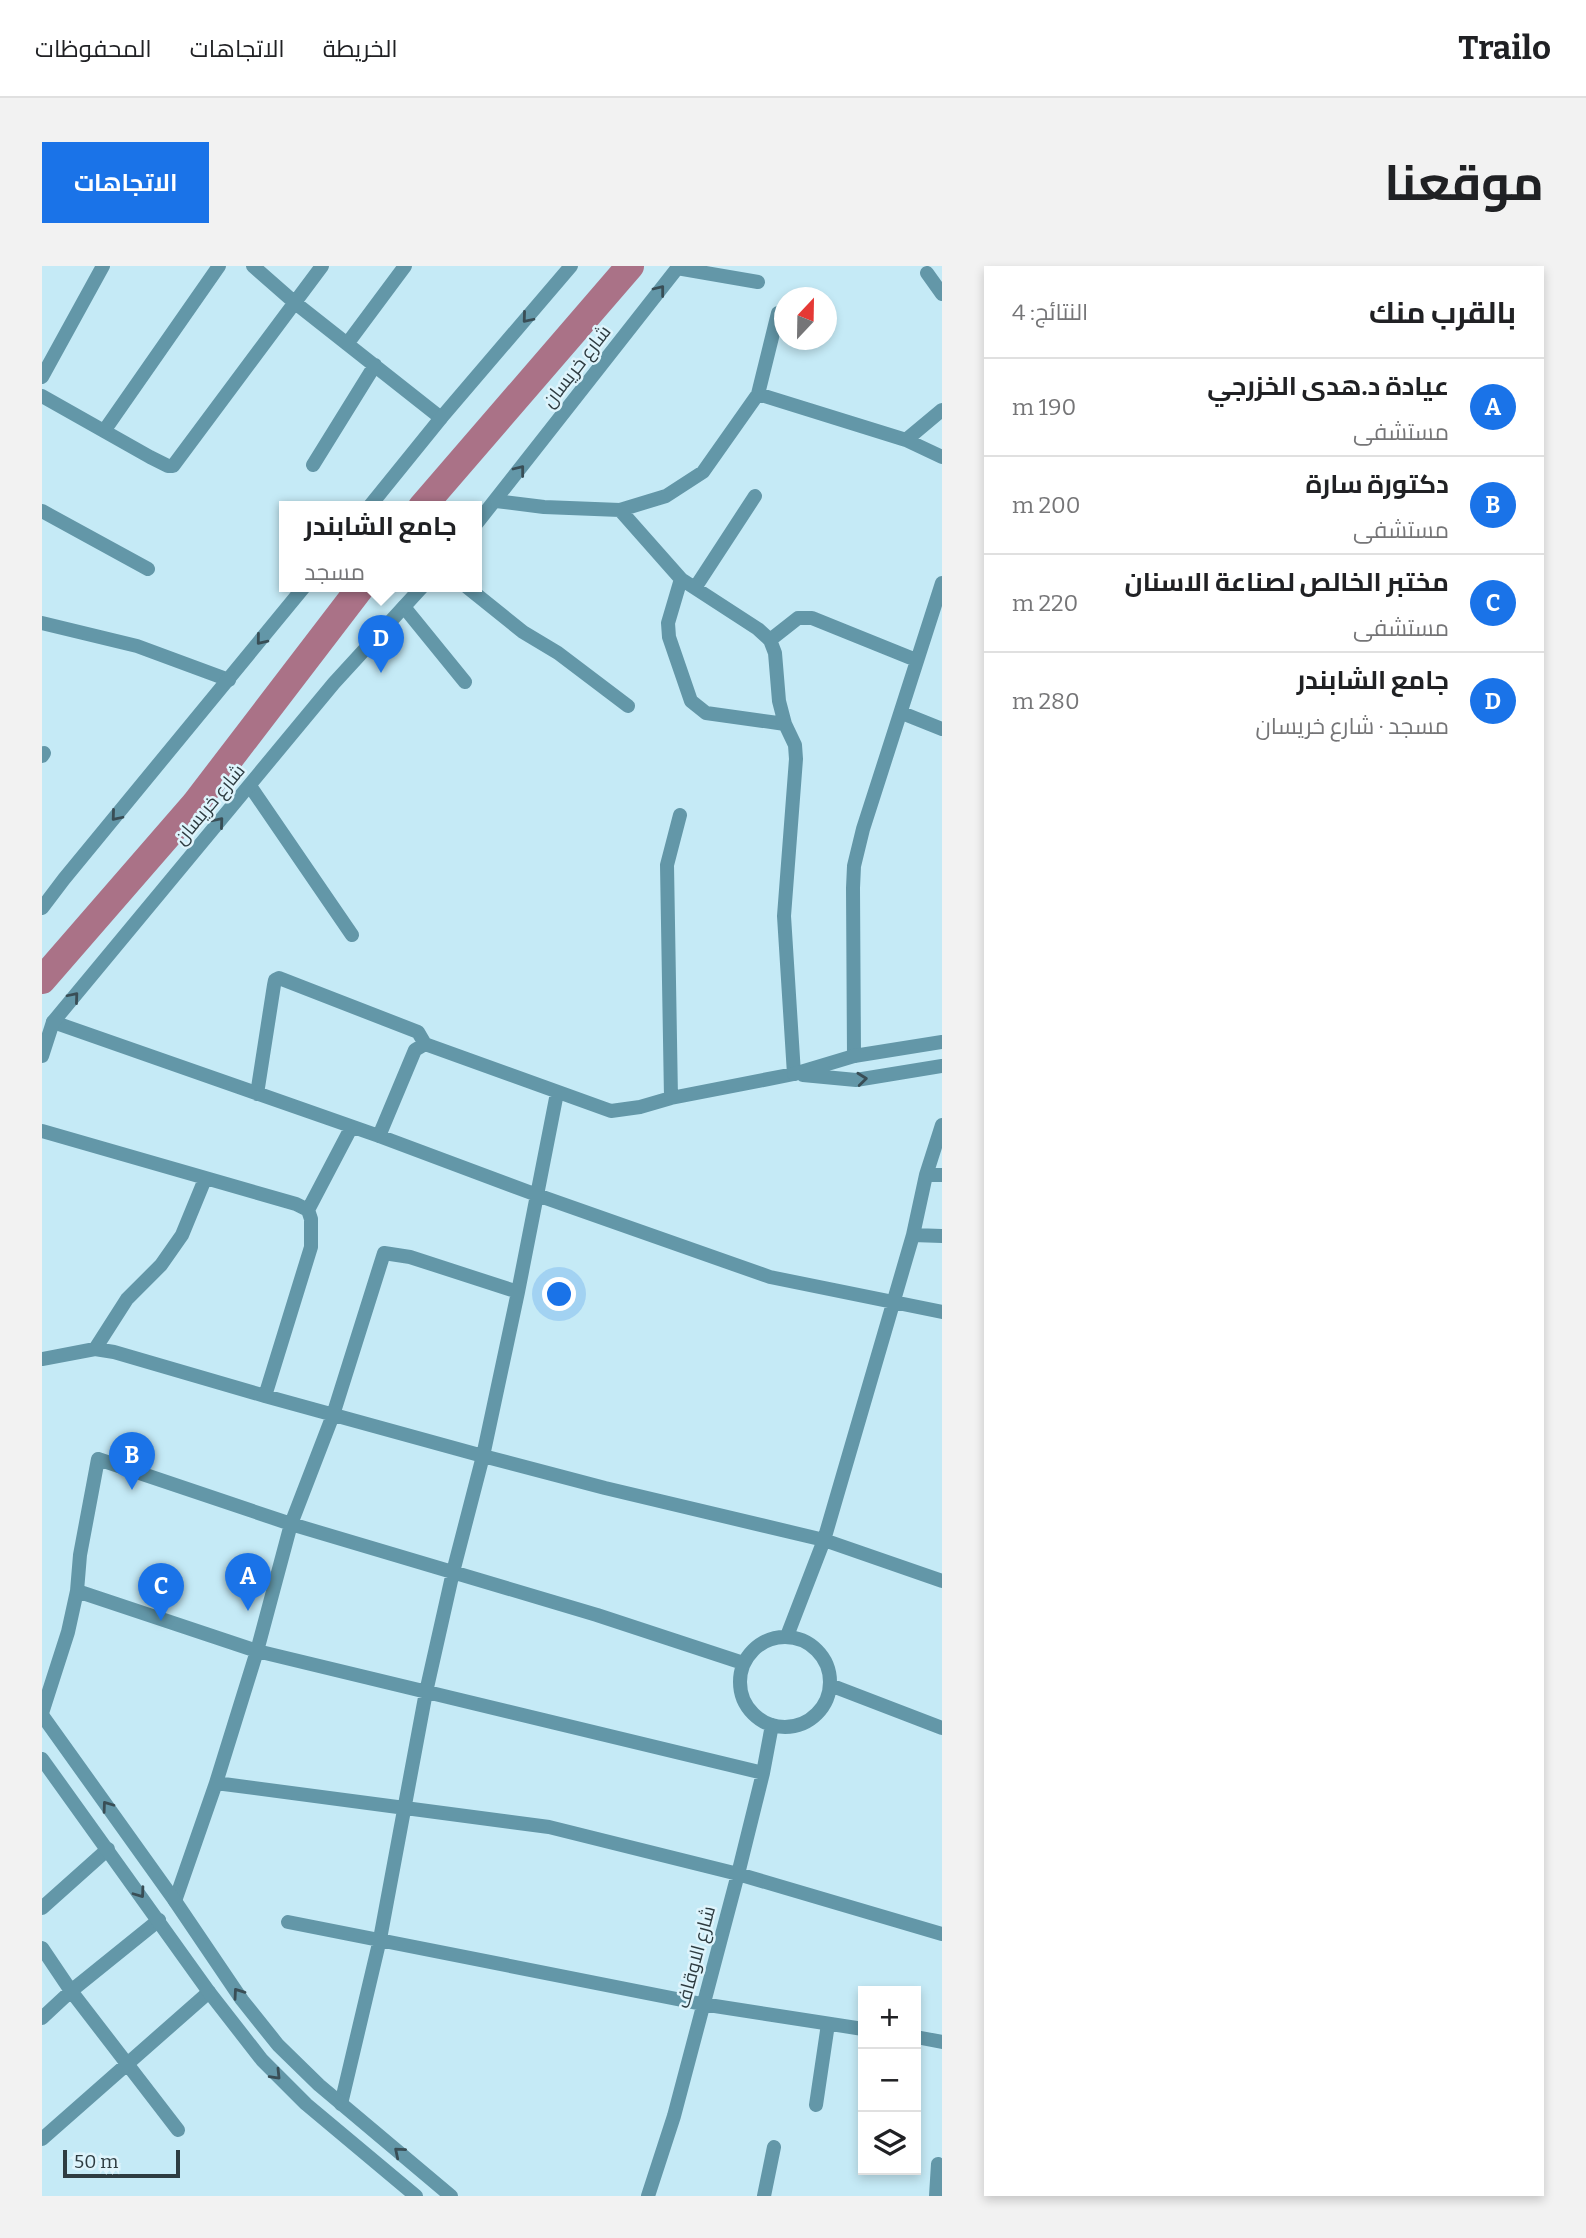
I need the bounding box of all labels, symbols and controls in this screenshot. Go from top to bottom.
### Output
text: Trailo [1458,28,1551,68]
text: المحفوظات [35,35,152,63]
text: الاتجاهات [190,35,285,63]
text: الخريطة [323,35,398,63]
button: الاتجاهات [42,142,209,223]
text: موقعنا [1384,154,1544,213]
one-way arrow [652,286,665,298]
north arrow [774,287,837,350]
text: بالقرب منك [1369,295,1516,331]
text: النتائج: 4 [1012,298,1088,326]
one-way arrow [523,310,535,323]
street label: شارع خريسان [537,321,617,413]
text: عيادة د.هدى الخزرجي [1207,371,1449,402]
text: 190 m [1012,393,1076,421]
text: A [1485,393,1501,421]
text: مستشفى [1353,418,1449,446]
one-way arrow [512,465,525,477]
text: دكتورة سارة [1306,469,1449,500]
text: 200 m [1012,491,1081,519]
text: B [1486,491,1500,519]
popup [279,501,482,592]
text: جامع الشابندر [304,511,457,542]
text: مستشفى [1353,516,1449,544]
text: مسجد [304,558,365,586]
text: مختبر الخالص لصناعة الاسنان [1125,567,1449,598]
text: 220 m [1012,589,1078,617]
text: C [1486,589,1500,617]
text: مستشفى [1353,614,1449,642]
pin: D [358,615,404,673]
one-way arrow [257,632,269,645]
text: جامع الشابندر [1297,665,1449,696]
text: 280 m [1012,687,1080,715]
text: D [1485,687,1501,715]
text: مسجد · شارع خريسان [1256,712,1449,740]
street label: شارع خريسان [169,759,251,851]
one-way arrow [112,808,125,820]
one-way arrow [211,818,223,831]
one-way arrow [66,993,78,1006]
one-way arrow [856,1071,868,1086]
your location [542,1277,576,1311]
pin: B [109,1432,155,1490]
pin: A [225,1553,271,1611]
pin: C [138,1563,184,1621]
one-way arrow [103,1801,115,1814]
one-way arrow [131,1885,144,1898]
street label: شارع الاوقاف [671,1903,722,2011]
map controls [858,1986,921,2175]
button: + [858,1986,921,2049]
one-way arrow [234,1988,246,2001]
button: − [858,2049,921,2112]
one-way arrow [268,2067,281,2080]
button: layers [858,2112,921,2175]
scale bar [63,2147,180,2179]
one-way arrow [394,2148,407,2160]
text: 50 m [74,2150,118,2173]

